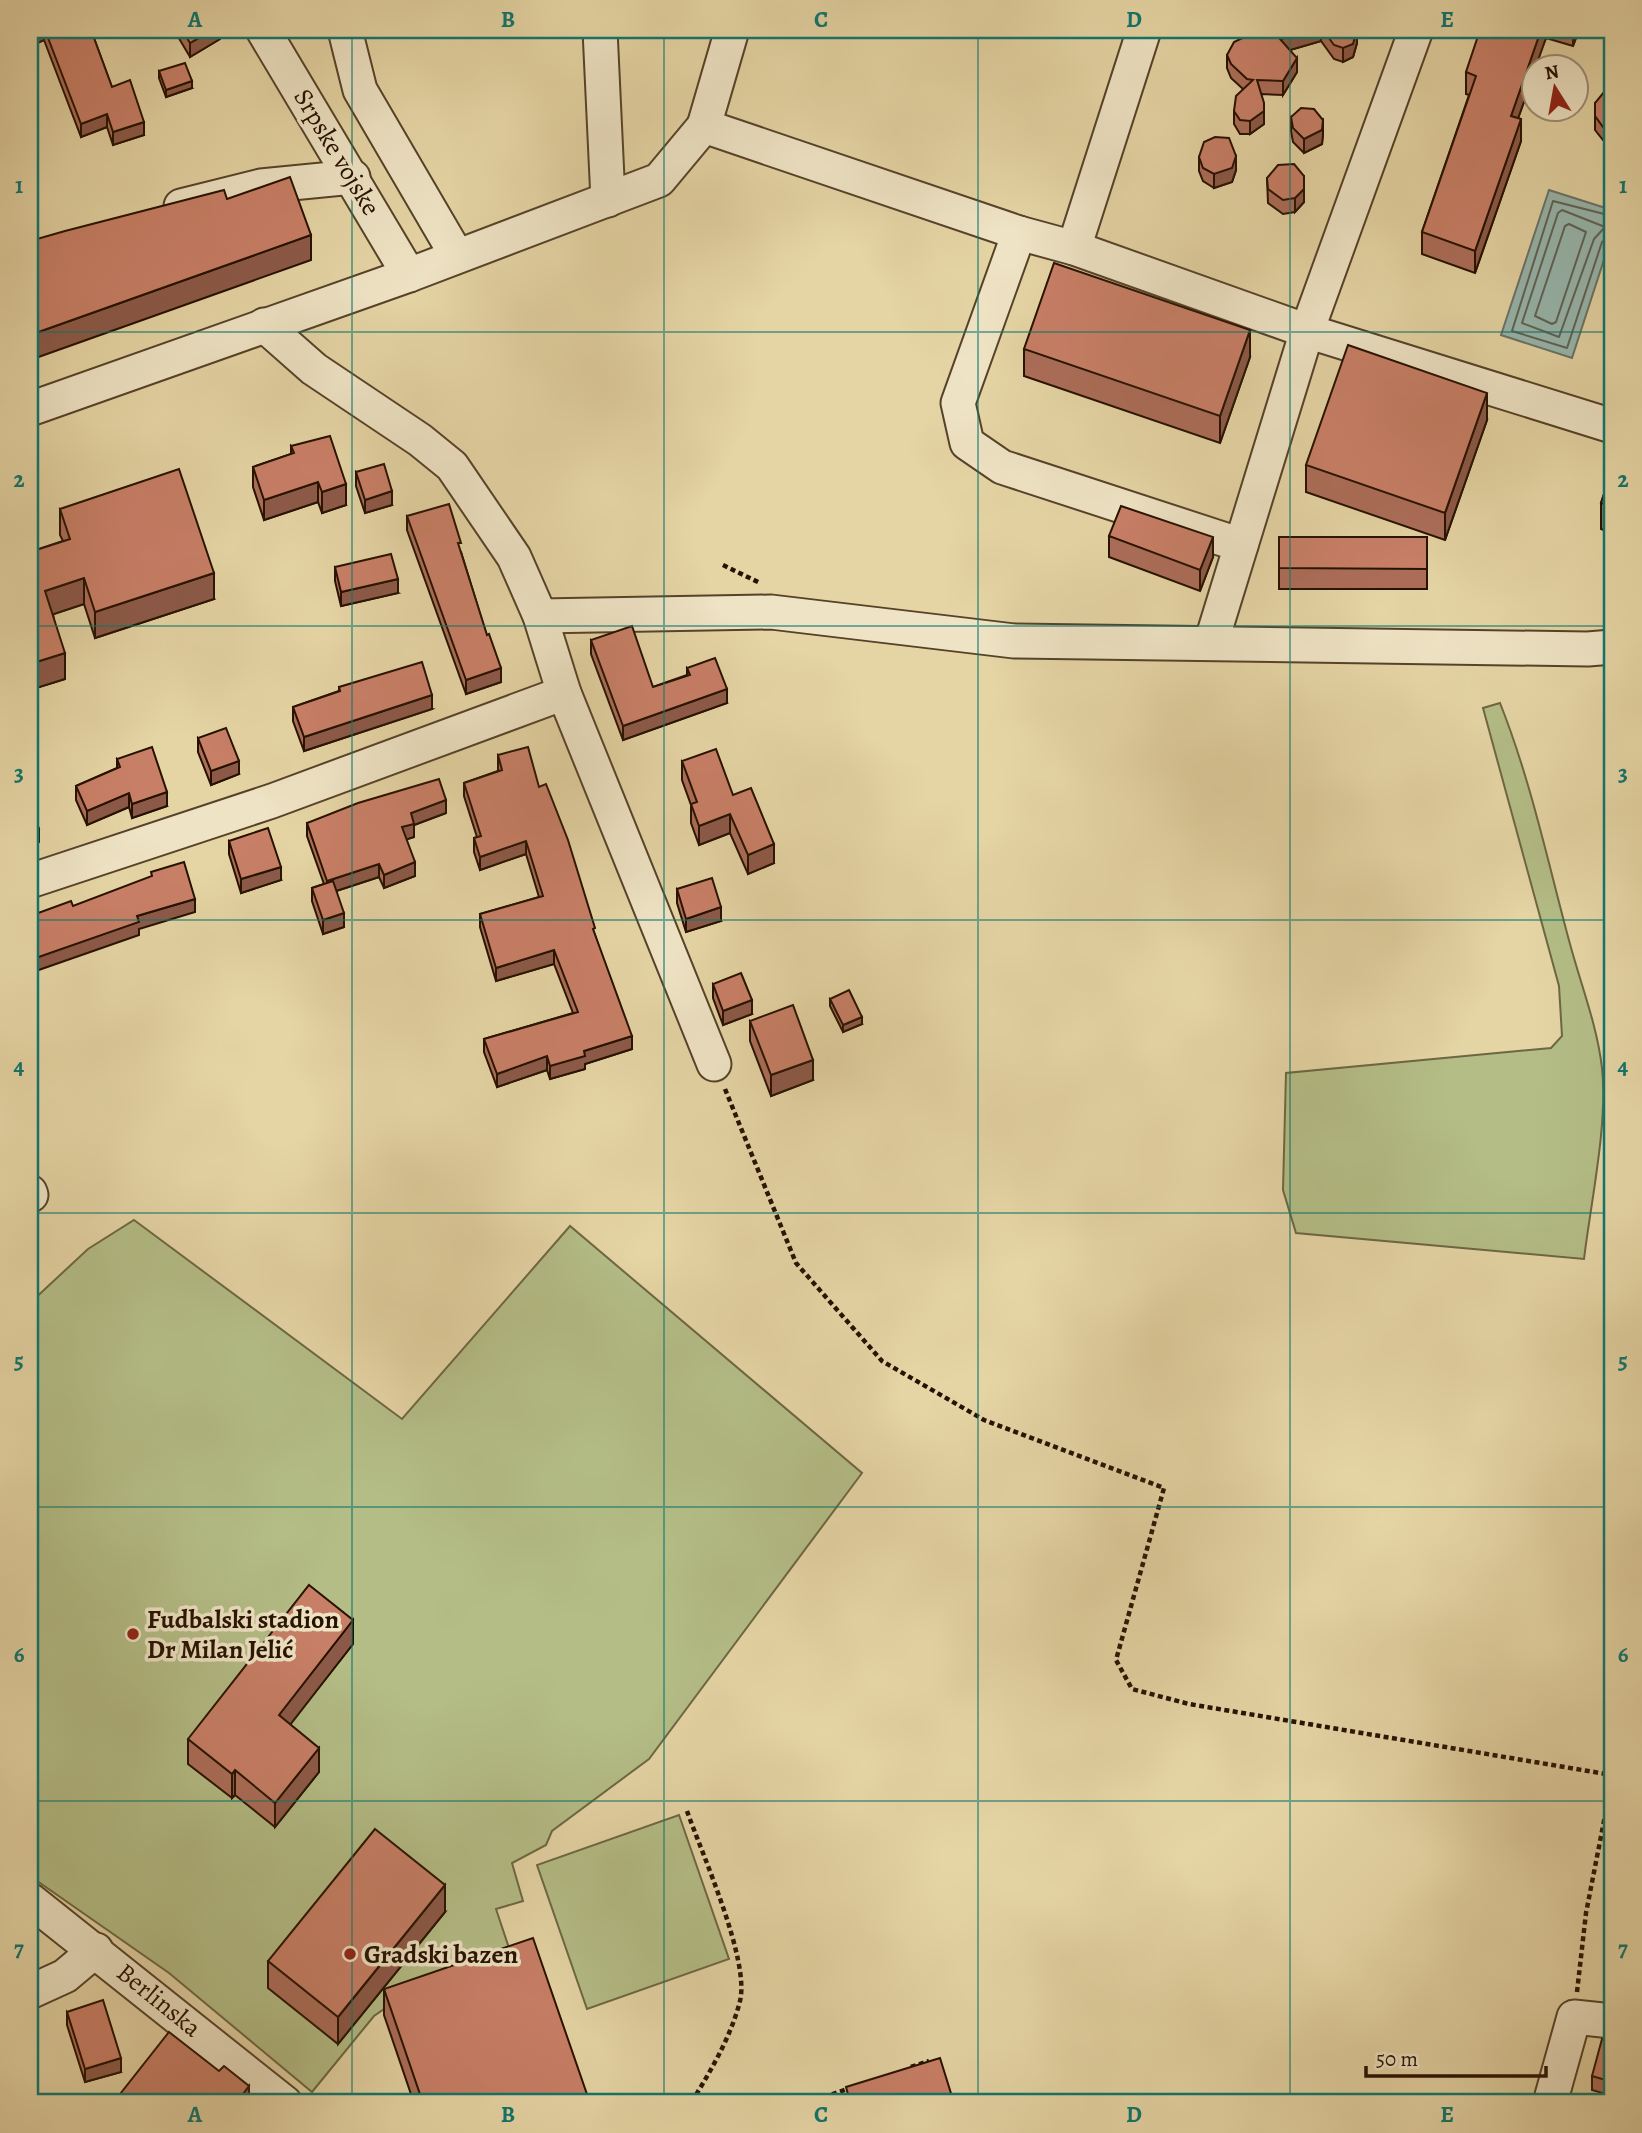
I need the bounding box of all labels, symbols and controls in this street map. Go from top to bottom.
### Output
text: A [187,4,203,35]
text: B [501,4,515,35]
text: C [814,4,828,35]
text: D [1126,4,1142,35]
text: E [1440,4,1454,35]
north arrow [1520,52,1590,122]
text: N [1543,58,1561,86]
street label: Srpske vojske [285,82,389,222]
text: 1 [15,170,23,201]
text: 1 [1619,170,1627,201]
text: 2 [13,464,25,495]
text: 2 [1617,464,1629,495]
text: 3 [14,758,24,789]
text: 3 [1618,758,1628,789]
text: 4 [14,1051,25,1082]
text: 4 [1618,1051,1629,1082]
text: 5 [14,1345,24,1376]
text: 5 [1618,1345,1628,1376]
place label: Fudbalski stadion Dr Milan Jelić [147,1602,339,1667]
marker: Fudbalski stadion Dr Milan Jelić [125,1626,141,1642]
text: 6 [14,1639,25,1670]
text: 6 [1618,1639,1629,1670]
text: 7 [14,1933,24,1964]
text: 7 [1618,1933,1628,1964]
place label: Gradski bazen [364,1937,518,1972]
marker: Gradski bazen [342,1946,358,1962]
street label: Berlinska [109,1955,209,2045]
scale bar [1366,2035,1546,2079]
text: 50 m [1376,2045,1418,2073]
text: A [187,2099,203,2130]
text: B [501,2099,515,2130]
text: C [814,2099,828,2130]
text: D [1126,2099,1142,2130]
text: E [1440,2099,1454,2130]

